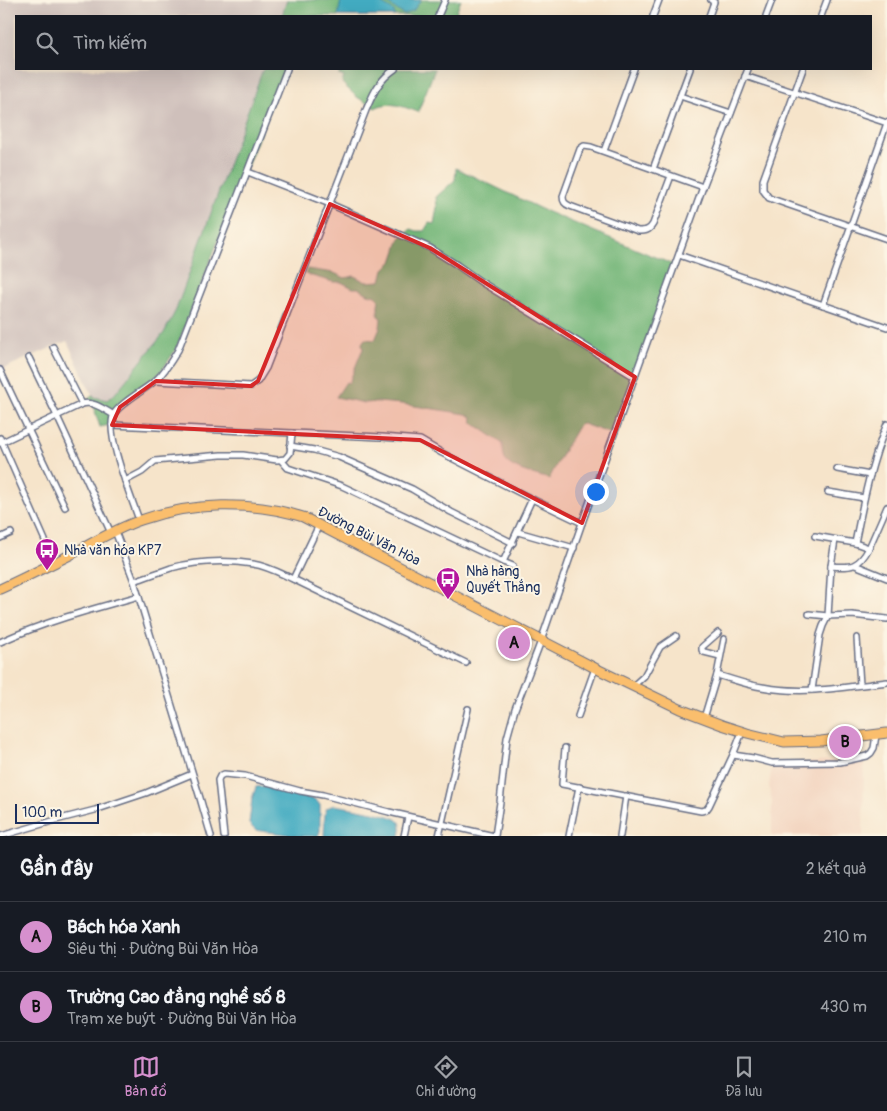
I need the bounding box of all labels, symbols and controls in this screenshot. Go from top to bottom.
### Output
search box [15,15,872,70]
icon: search [33,29,61,57]
text: Tìm kiếm [73,31,147,55]
your location [583,479,609,505]
street label: Đường Bùi Văn Hòa [315,503,423,569]
bus stop icon: Nhà văn hóa KP7 [34,537,60,571]
place label: Nhà văn hóa KP7 [64,542,162,559]
place label: Nhà hàng Quyết Thắng [466,563,540,596]
bus stop icon: Nhà hàng Quyết Thắng [435,566,461,600]
pin: A [498,624,530,662]
pin: B [829,723,861,761]
scale bar [15,801,99,824]
text: 100 m [22,804,62,821]
text: Gần đây [20,855,93,882]
text: 2 kết quả [806,859,867,879]
text: Bách hóa Xanh [67,915,180,939]
text: A [31,927,41,947]
text: 210 m [823,927,867,947]
text: Siêu thị · Đường Bùi Văn Hòa [67,939,258,959]
text: Trường Cao đẳng nghề số 8 [67,985,286,1009]
text: B [31,997,41,1017]
text: 430 m [820,997,867,1017]
text: Trạm xe buýt · Đường Bùi Văn Hòa [67,1009,297,1029]
tab: Bản đồ [125,1053,167,1100]
tab: Chỉ đường [416,1053,476,1100]
tab: Đã lưu [725,1053,762,1100]

